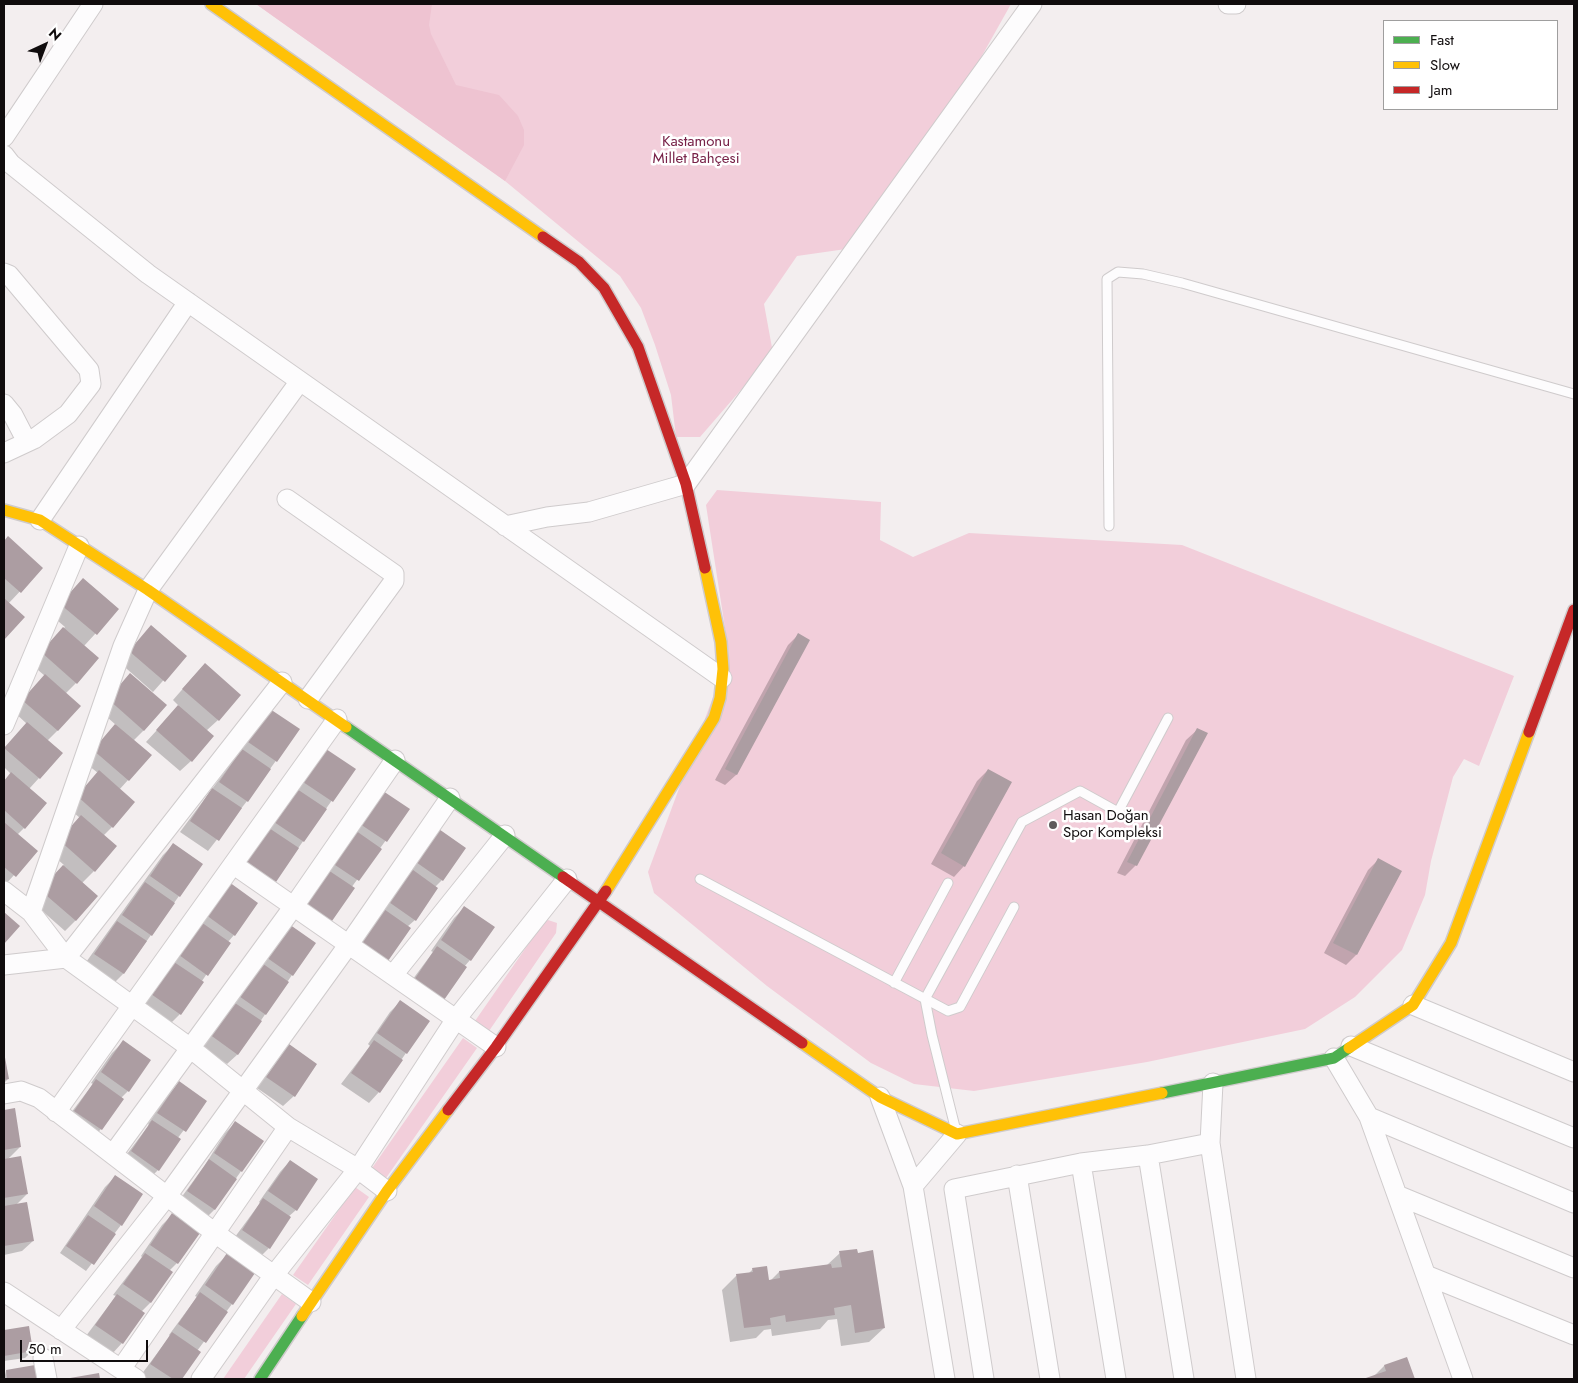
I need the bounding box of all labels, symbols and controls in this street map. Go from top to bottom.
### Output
north arrow [20,20,70,70]
legend [1383,20,1558,110]
text: N [44,23,66,45]
text: Fast [1430,29,1454,51]
text: Slow [1430,54,1460,76]
text: Jam [1430,79,1453,101]
park label: Kastamonu Millet Bahçesi [652,133,740,168]
place label: Hasan Doğan Spor Kompleksi [1063,807,1162,842]
marker: Hasan Doğan Spor Kompleksi [1047,819,1059,831]
scale bar [22,1330,150,1362]
text: 50 m [28,1338,62,1360]

